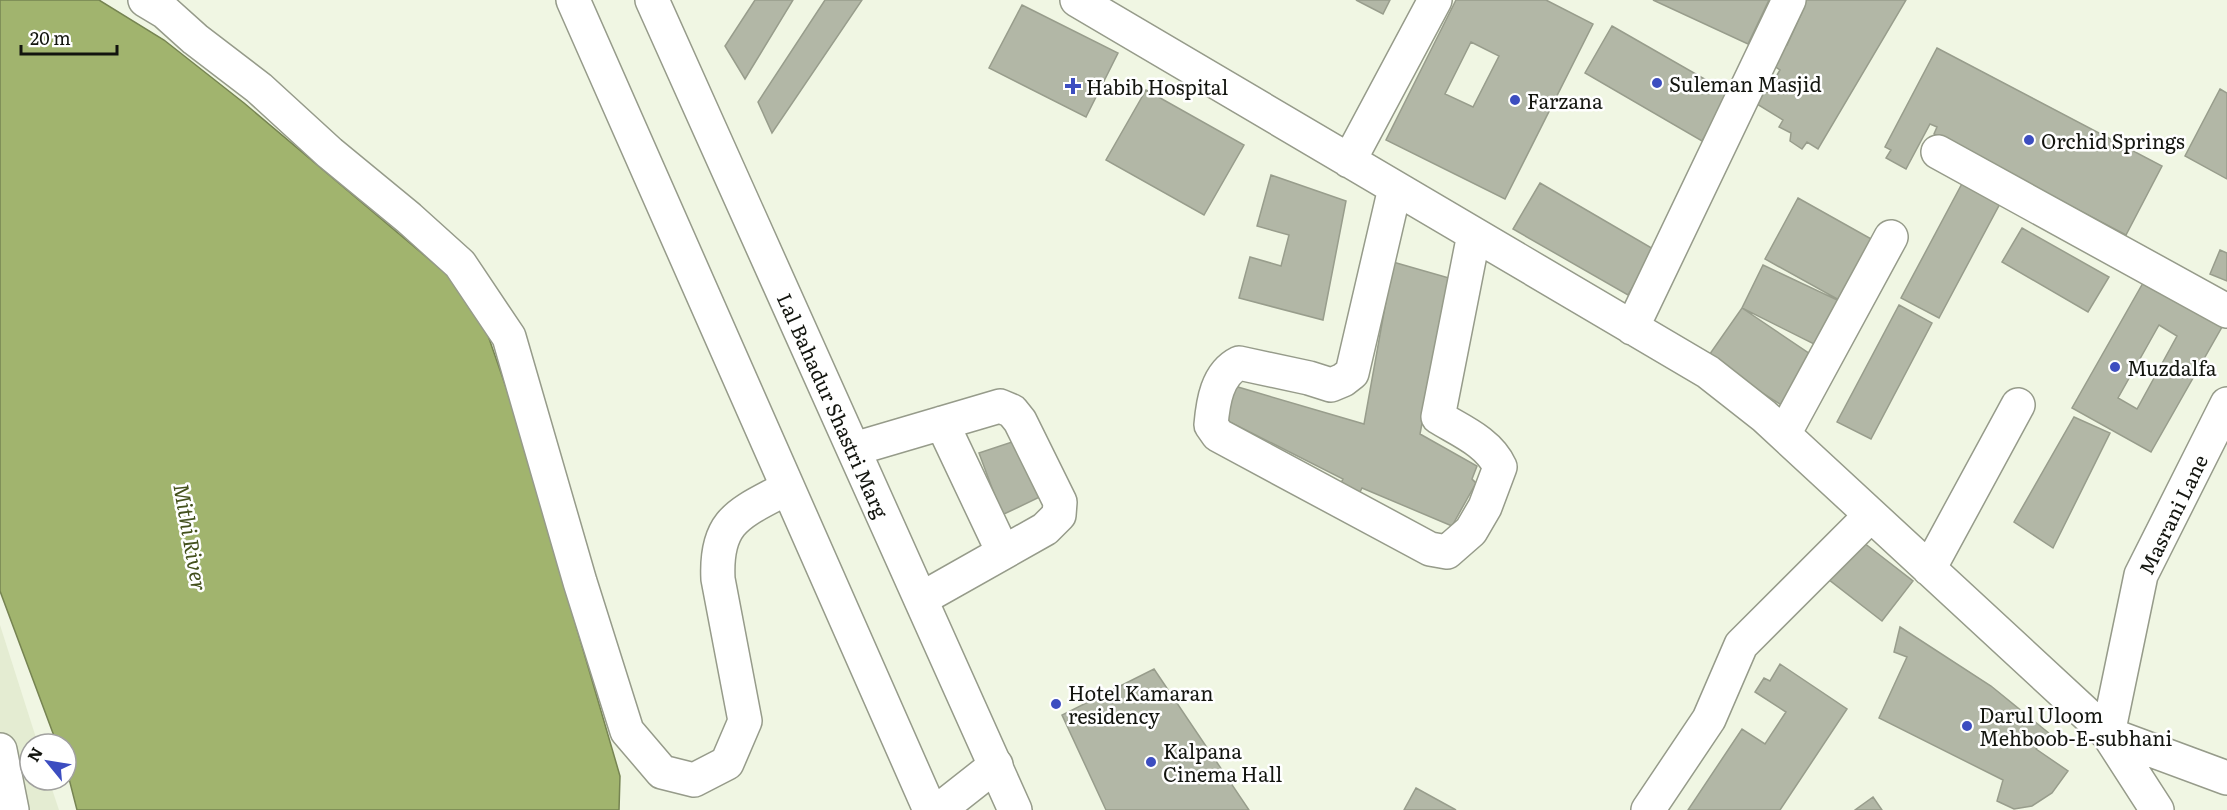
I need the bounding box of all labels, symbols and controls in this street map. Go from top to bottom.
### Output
scale bar [21,18,117,56]
text: 20 m [30,24,71,51]
place label: Suleman Masjid [1669,68,1822,98]
place label: Habib Hospital [1086,71,1229,101]
marker: Suleman Masjid [1650,76,1664,90]
marker: Habib Hospital [1064,77,1082,95]
place label: Farzana [1527,85,1603,115]
marker: Farzana [1508,93,1522,107]
place label: Orchid Springs [2041,125,2185,155]
marker: Orchid Springs [2022,133,2036,147]
street label: Lal Bahadur Shastri Marg [771,288,898,523]
place label: Muzdalfa [2127,352,2217,382]
marker: Muzdalfa [2108,360,2122,374]
street label: Masrani Lane [2130,449,2214,579]
water label: Mithi River [167,481,217,593]
place label: Hotel Kamaran residency [1068,677,1213,730]
marker: Hotel Kamaran residency [1049,697,1063,711]
place label: Darul Uloom Mehboob-E-subhani [1979,699,2173,752]
marker: Darul Uloom Mehboob-E-subhani [1960,719,1974,733]
north arrow [18,732,78,792]
place label: Kalpana Cinema Hall [1163,735,1282,788]
text: N [20,742,48,766]
marker: Kalpana Cinema Hall [1144,755,1158,769]

